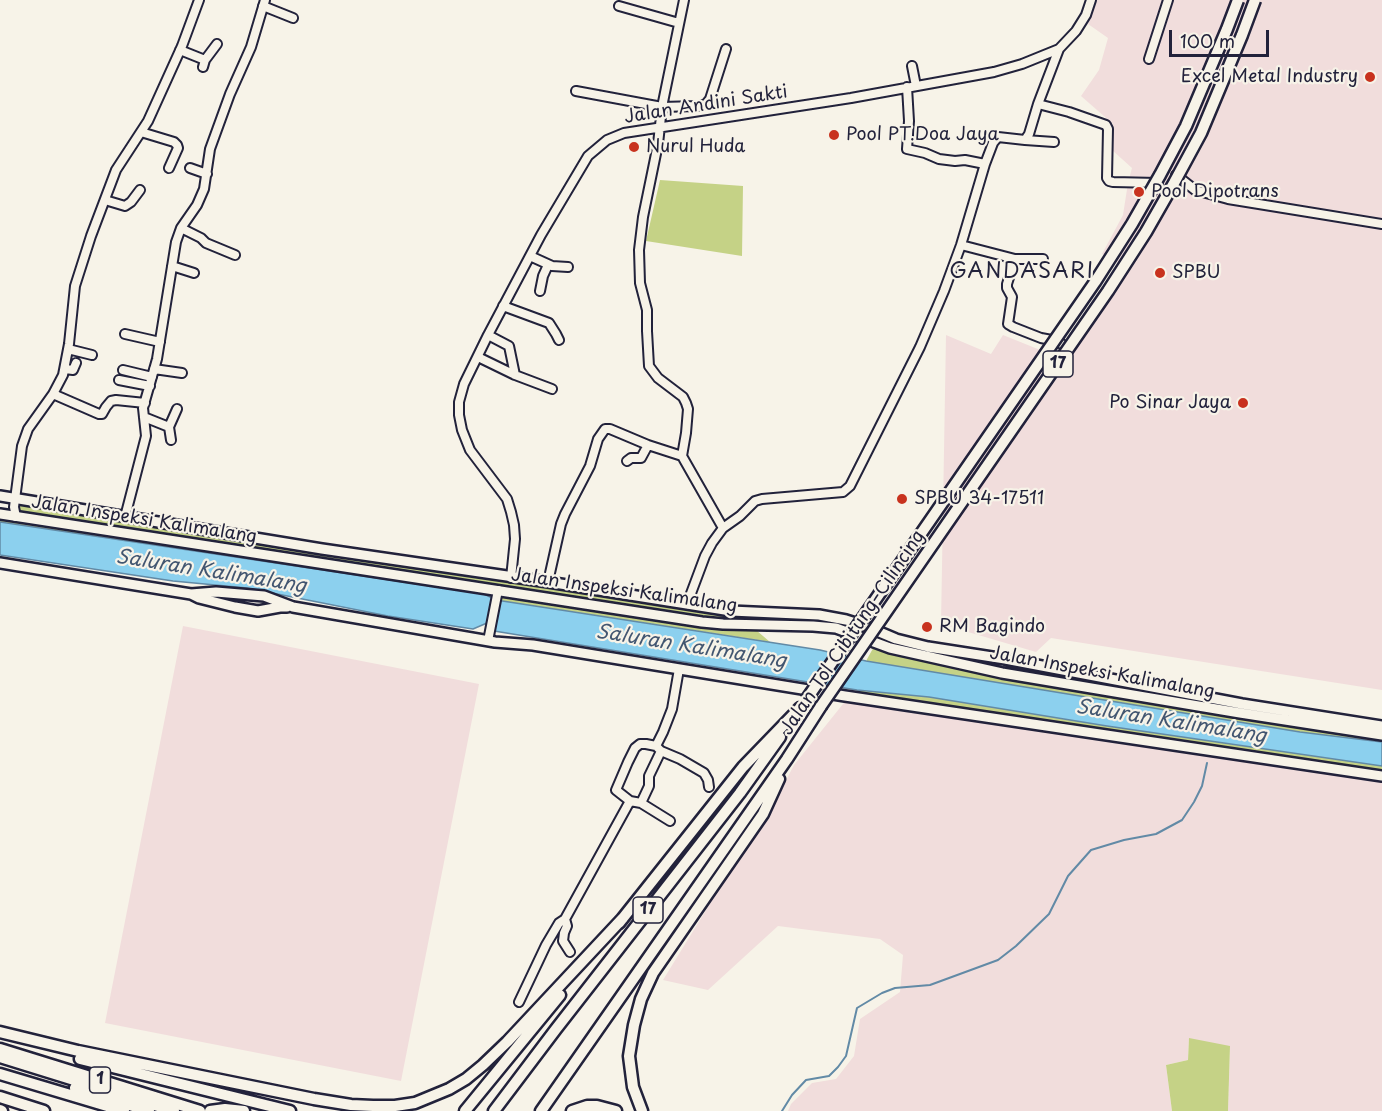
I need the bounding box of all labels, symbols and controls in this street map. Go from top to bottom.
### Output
scale bar [1172,18,1272,56]
text: 100 m [1180,27,1235,54]
place label: Excel Metal Industry [1181,66,1358,88]
marker: Excel Metal Industry [1363,70,1377,84]
street label: Jalan Andini Sakti [623,81,789,129]
place label: Pool PT.Doa Jaya [846,124,999,146]
marker: Pool PT.Doa Jaya [827,128,841,142]
place label: Nurul Huda [646,136,745,158]
marker: Nurul Huda [627,140,641,154]
place label: Pool Dipotrans [1151,181,1279,203]
marker: Pool Dipotrans [1132,185,1146,199]
district label: GANDASARI [947,259,1097,285]
place label: SPBU [1172,262,1221,284]
marker: SPBU [1153,266,1167,280]
road number: 17 [1043,351,1073,377]
place label: Po Sinar Jaya [1109,392,1231,414]
marker: Po Sinar Jaya [1236,396,1250,410]
place label: SPBU 34-17511 [914,488,1044,510]
street label: Jalan Inspeksi Kalimalang [30,492,258,548]
marker: SPBU 34-17511 [895,492,909,506]
street label: Jalan Tol Cibitung–Cilincing [776,527,930,739]
water label: Saluran Kalimalang [114,545,308,599]
street label: Jalan Inspeksi Kalimalang [510,564,738,618]
place label: RM Bagindo [939,616,1045,638]
water label: Saluran Kalimalang [594,620,788,674]
marker: RM Bagindo [920,620,934,634]
street label: Jalan Inspeksi Kalimalang [988,643,1216,703]
water label: Saluran Kalimalang [1074,695,1268,749]
road number: 17 [633,897,663,923]
road number: 1 [90,1067,110,1093]

